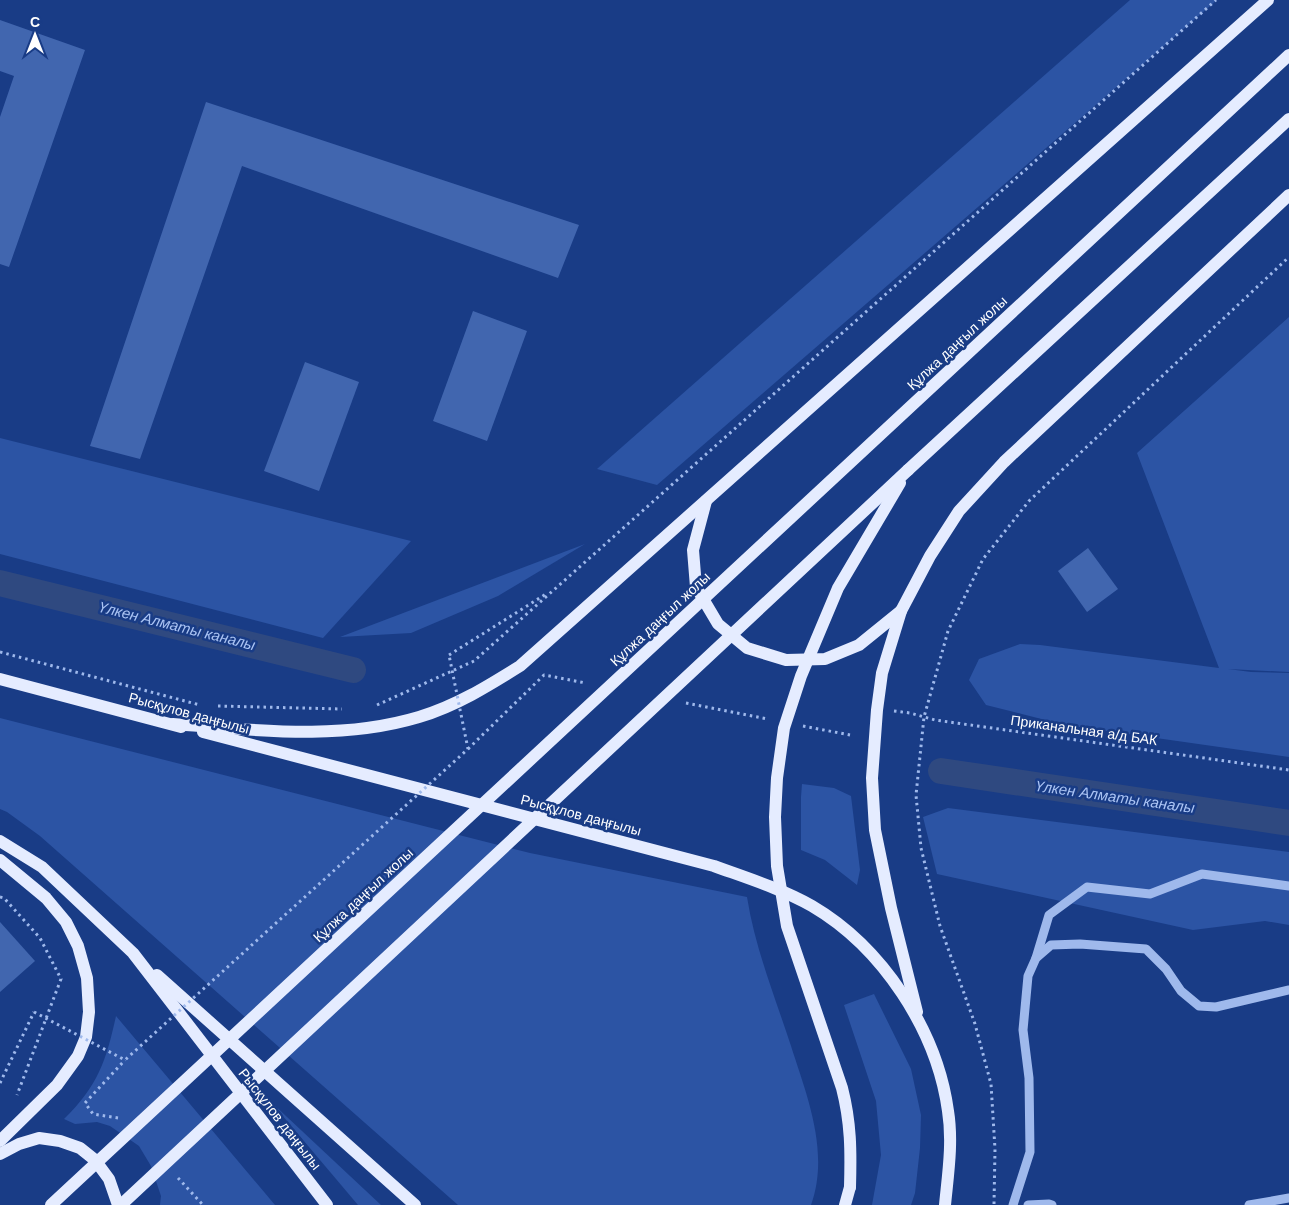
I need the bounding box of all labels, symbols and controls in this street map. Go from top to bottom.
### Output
north arrow [10,10,60,60]
text: С [30,14,40,30]
street label: Құлжа даңғыл жолы [904,293,1010,393]
street label: Құлжа даңғыл жолы [607,569,713,669]
water label: Үлкен Алматы каналы [97,598,257,653]
street label: Рысқұлов даңғылы [127,689,251,737]
street label: Приканальная а/д БАК [1010,712,1159,748]
water label: Үлкен Алматы каналы [1034,777,1196,816]
street label: Рысқұлов даңғылы [519,791,643,839]
street label: Құлжа даңғыл жолы [310,845,416,945]
street label: Рысқұлов даңғылы [236,1065,324,1173]

